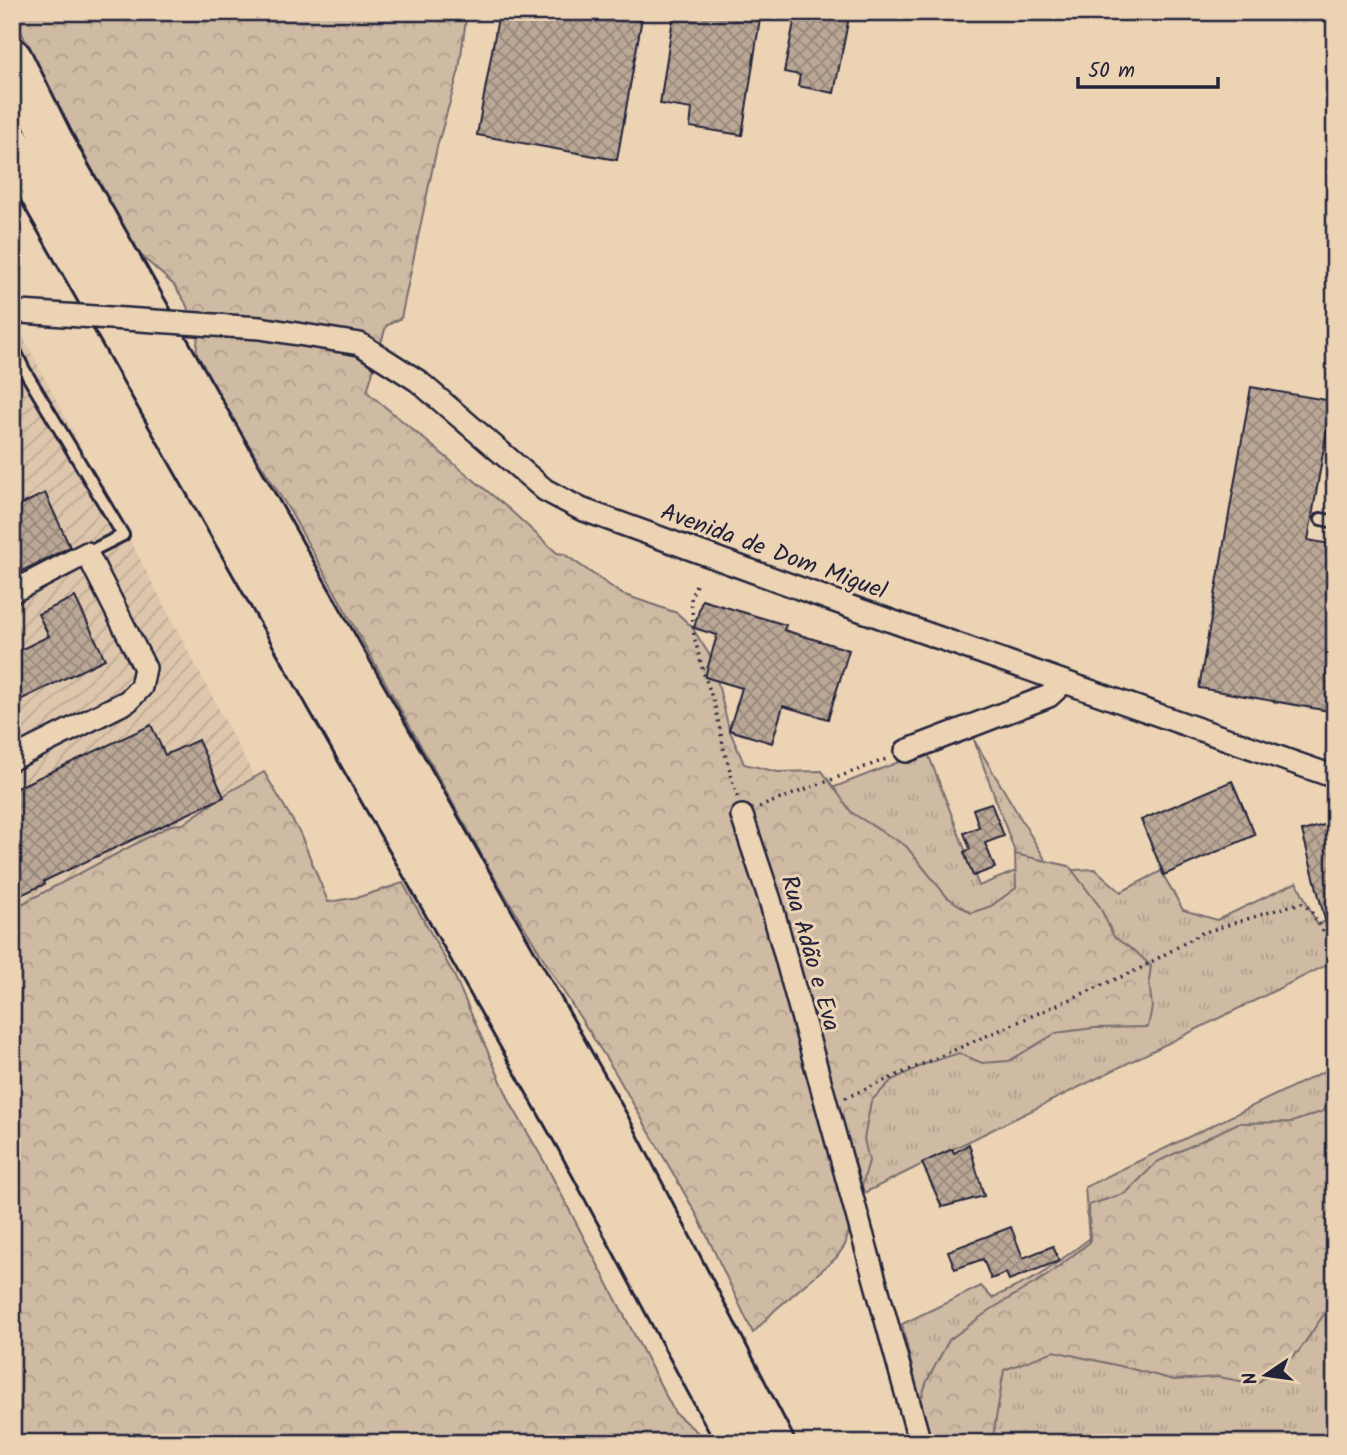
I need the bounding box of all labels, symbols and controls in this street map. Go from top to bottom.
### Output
scale bar [1078,46,1218,90]
text: 50 m [1088,55,1135,88]
street label: Avenida de Dom Miguel [655,493,892,612]
street label: Rua Adão e Eva [769,871,850,1036]
north arrow [1232,1340,1302,1410]
text: N [1235,1369,1267,1388]

